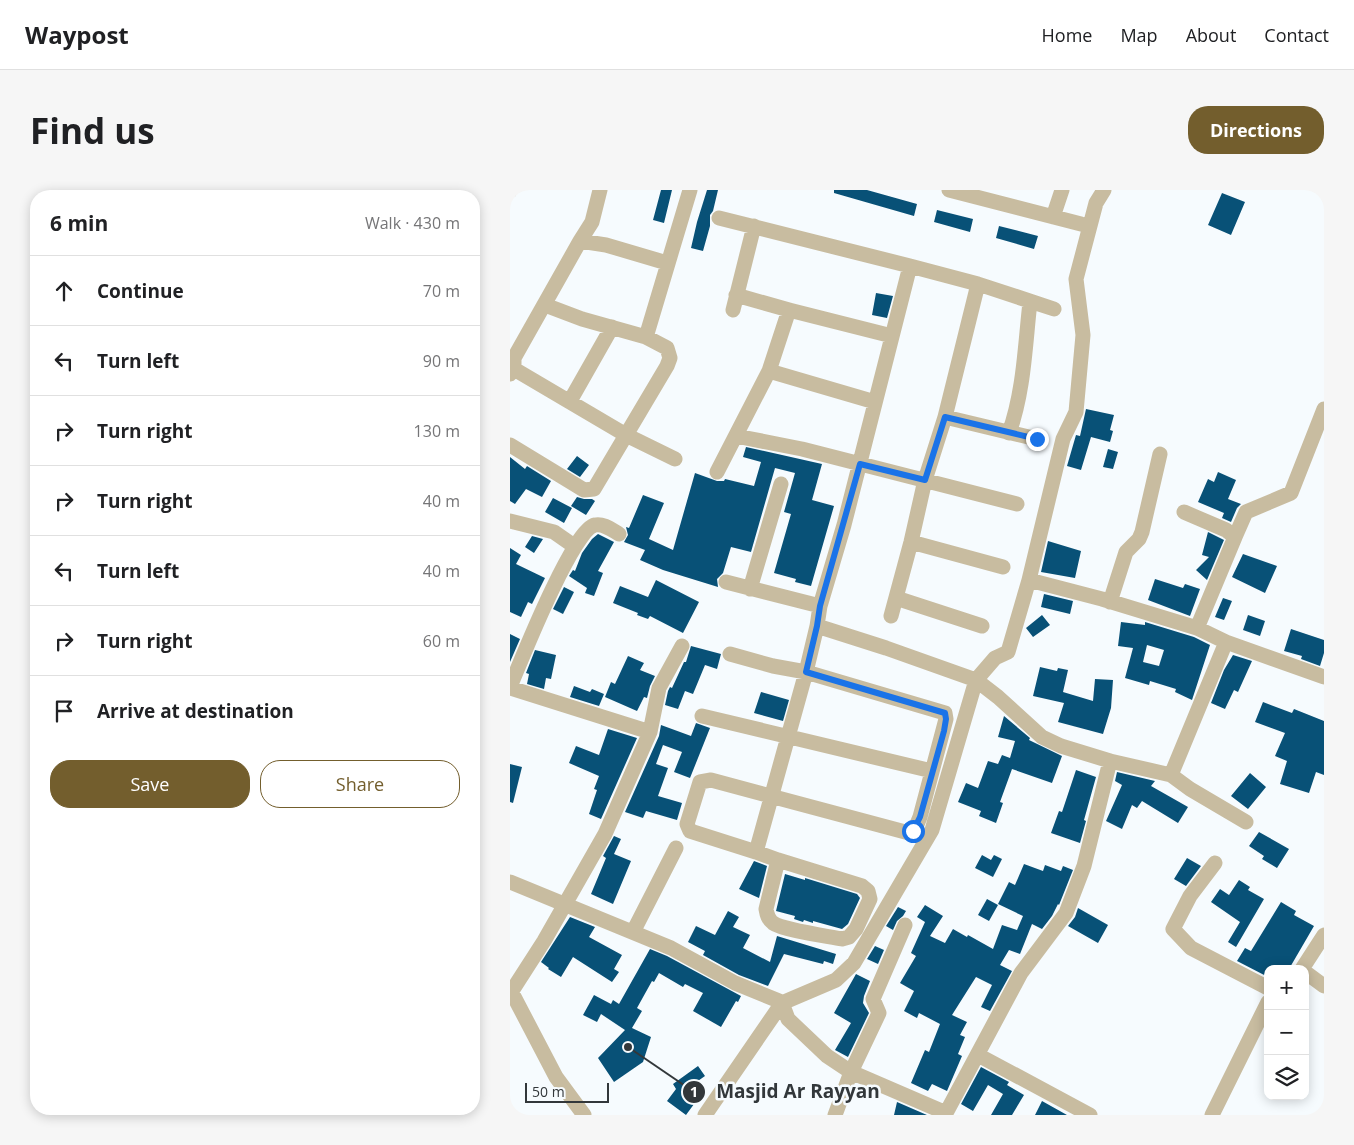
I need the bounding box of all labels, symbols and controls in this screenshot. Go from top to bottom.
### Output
text: Waypost [25,18,129,51]
text: Home [1042,23,1092,47]
text: Map [1120,23,1158,47]
text: About [1186,23,1236,47]
text: Contact [1264,23,1329,47]
button: Directions [1188,106,1324,154]
text: Find us [30,107,155,154]
text: 6 min [50,209,108,237]
text: Walk · 430 m [365,212,460,234]
icon: ahead [50,277,78,305]
text: Continue [97,278,184,304]
text: 70 m [423,280,460,302]
icon: left [50,347,78,375]
text: Turn left [97,348,179,374]
text: 90 m [423,350,460,372]
icon: right [50,417,78,445]
text: Turn right [97,418,192,444]
text: 130 m [414,420,460,442]
route end [1026,428,1049,451]
icon: right [50,487,78,515]
text: Turn right [97,488,192,514]
text: 40 m [423,490,460,512]
icon: left [50,557,78,585]
text: Turn left [97,558,179,584]
text: 40 m [423,560,460,582]
icon: right [50,627,78,655]
text: Turn right [97,628,192,654]
text: 60 m [423,630,460,652]
icon: arrive [50,697,78,725]
text: Arrive at destination [97,698,294,724]
button: Save [50,760,250,808]
button: Share [260,760,460,808]
route start [902,820,925,843]
map controls [1264,965,1309,1100]
button: + [1264,965,1309,1010]
button: − [1264,1010,1309,1055]
button: layers [1264,1055,1309,1100]
callout: Masjid Ar Rayyan [682,1075,890,1109]
text: Masjid Ar Rayyan [716,1078,880,1104]
scale bar [525,1080,609,1103]
text: 1 [690,1081,698,1101]
text: 50 m [532,1082,565,1101]

